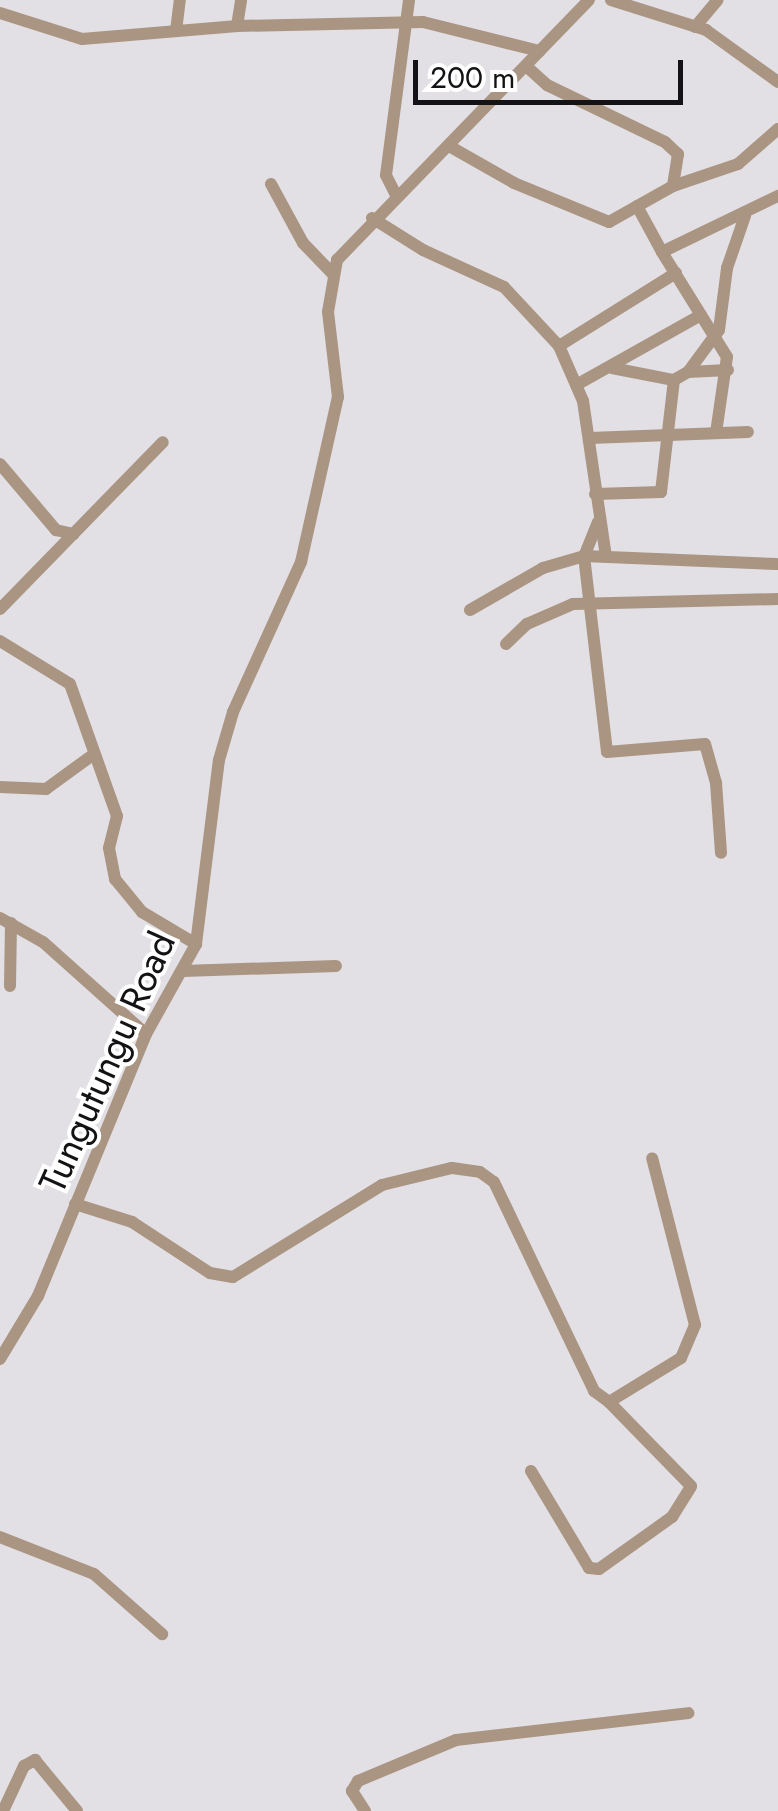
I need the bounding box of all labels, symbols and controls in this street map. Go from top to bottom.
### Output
scale bar [418,40,688,102]
text: 200 m [430,56,515,99]
street label: Tungutungu Road [29,925,185,1199]

